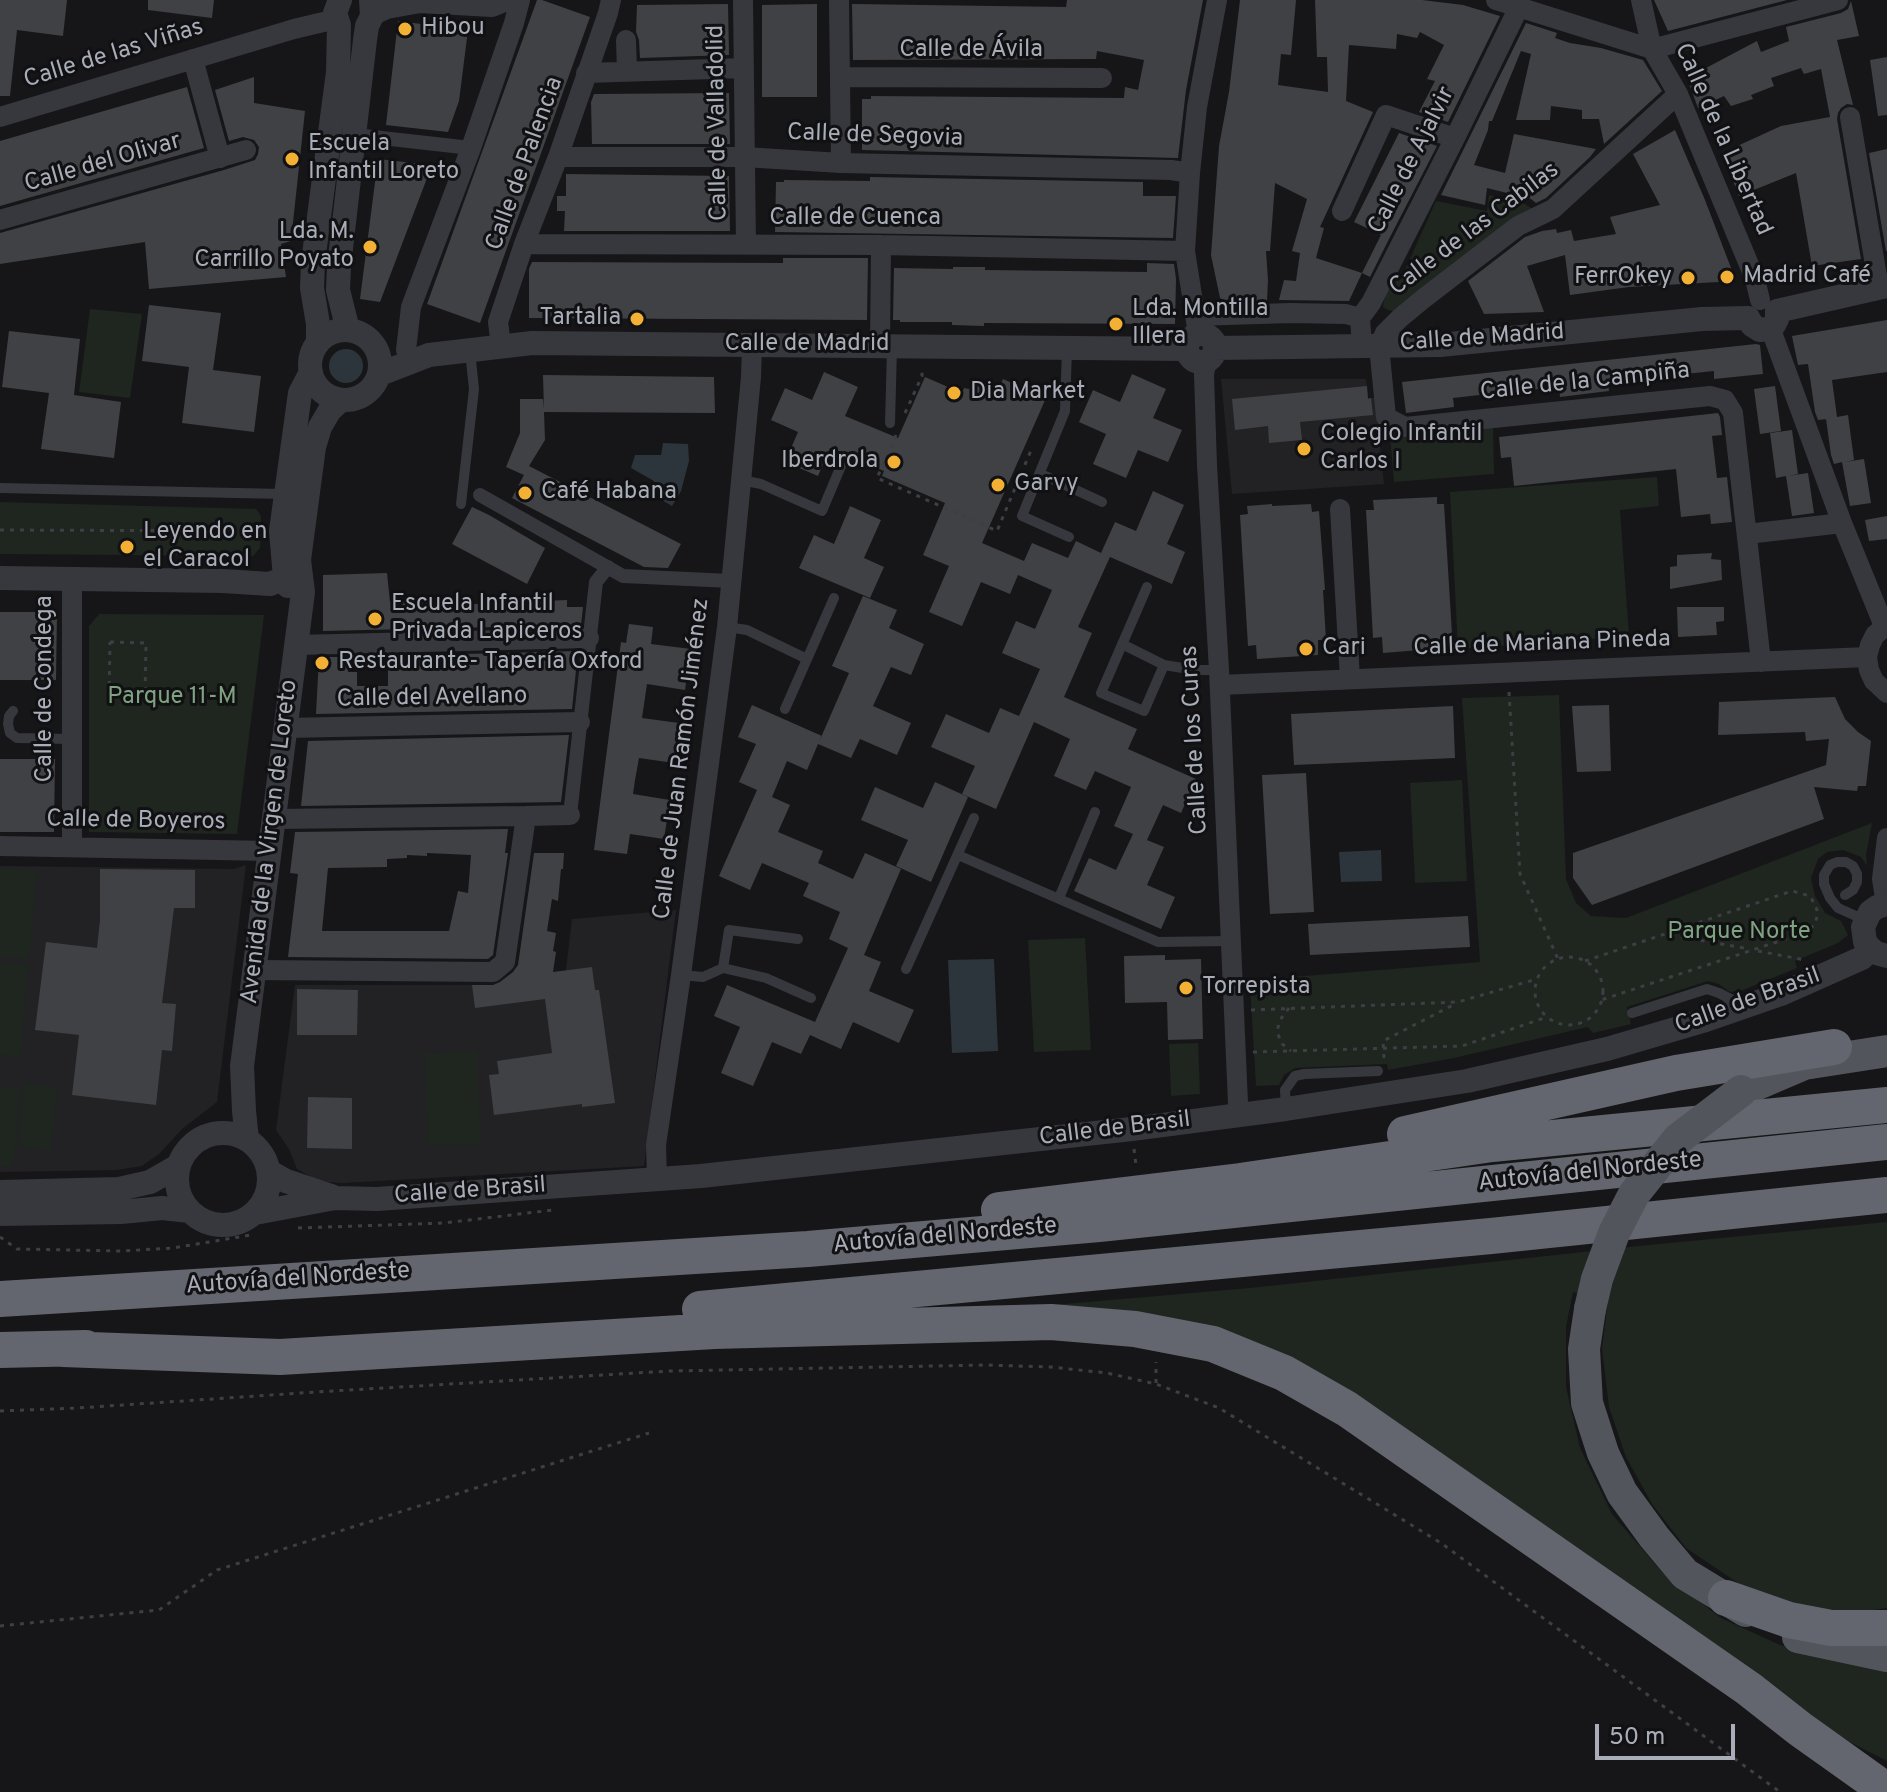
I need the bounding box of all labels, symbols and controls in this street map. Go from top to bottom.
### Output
street label: Calle de las Viñas [21,14,207,96]
place label: Hibou [421,15,485,43]
marker: Hibou [396,20,414,38]
street label: Calle de Valladolid [703,25,735,221]
street label: Calle de Ávila [899,37,1043,65]
street label: Calle de la Libertad [1667,39,1777,241]
street label: Calle de Palencia [481,73,571,255]
street label: Calle de Ajalvir [1364,83,1462,239]
street label: Calle de Segovia [786,120,964,154]
street label: Calle del Olivar [21,128,185,200]
place label: Escuela Infantil Loreto [308,131,459,187]
marker: Escuela Infantil Loreto [283,150,301,168]
street label: Calle de las Cabilas [1384,157,1566,303]
street label: Calle de Cuenca [769,205,941,233]
place label: Lda. M. Carrillo Poyato [194,219,354,275]
marker: Lda. M. Carrillo Poyato [361,238,379,256]
place label: Madrid Café [1743,263,1871,291]
place label: FerrOkey [1574,264,1672,292]
marker: Madrid Café [1718,268,1736,286]
marker: FerrOkey [1679,269,1697,287]
place label: Lda. Montilla Illera [1132,296,1268,352]
place label: Tartalia [539,305,621,333]
marker: Tartalia [628,310,646,328]
marker: Lda. Montilla Illera [1107,315,1125,333]
street label: Calle de Madrid [1399,319,1565,359]
street label: Calle de Madrid [724,331,890,359]
street label: Calle de la Campiña [1479,358,1691,408]
place label: Dia Market [970,379,1085,407]
marker: Dia Market [945,384,963,402]
place label: Colegio Infantil Carlos I [1320,421,1483,477]
marker: Colegio Infantil Carlos I [1295,440,1313,458]
place label: Iberdrola [781,448,878,476]
marker: Iberdrola [885,453,903,471]
place label: Garvy [1014,471,1079,499]
marker: Garvy [989,476,1007,494]
place label: Café Habana [541,479,677,507]
marker: Café Habana [516,484,534,502]
place label: Leyendo en el Caracol [143,519,268,575]
marker: Leyendo en el Caracol [118,538,136,556]
place label: Escuela Infantil Privada Lapiceros [391,591,582,647]
street label: Calle de Condega [32,595,60,783]
street label: Calle de Juan Ramón Jiménez [649,597,717,921]
marker: Escuela Infantil Privada Lapiceros [366,610,384,628]
street label: Calle de Mariana Pineda [1413,626,1671,664]
place label: Cari [1322,635,1366,663]
marker: Cari [1297,640,1315,658]
street label: Calle de los Curas [1177,645,1215,835]
place label: Restaurante- Tapería Oxford [338,649,642,677]
marker: Restaurante- Tapería Oxford [313,654,331,672]
street label: Avenida de la Virgen de Loreto [237,678,305,1006]
street label: Calle del Avellano [336,683,528,715]
park label: Parque 11-M [107,684,237,712]
street label: Calle de Boyeros [46,806,226,838]
park label: Parque Norte [1667,919,1811,947]
street label: Calle de Brasil [1672,962,1824,1042]
place label: Torrepista [1202,974,1310,1002]
marker: Torrepista [1177,979,1195,997]
street label: Calle de Brasil [1038,1106,1192,1154]
street label: Autovía del Nordeste [1477,1147,1703,1199]
street label: Calle de Brasil [393,1172,547,1212]
street label: Autovía del Nordeste [832,1213,1058,1261]
street label: Autovía del Nordeste [185,1258,411,1302]
scale bar [1599,1708,1739,1758]
text: 50 m [1609,1723,1665,1753]

